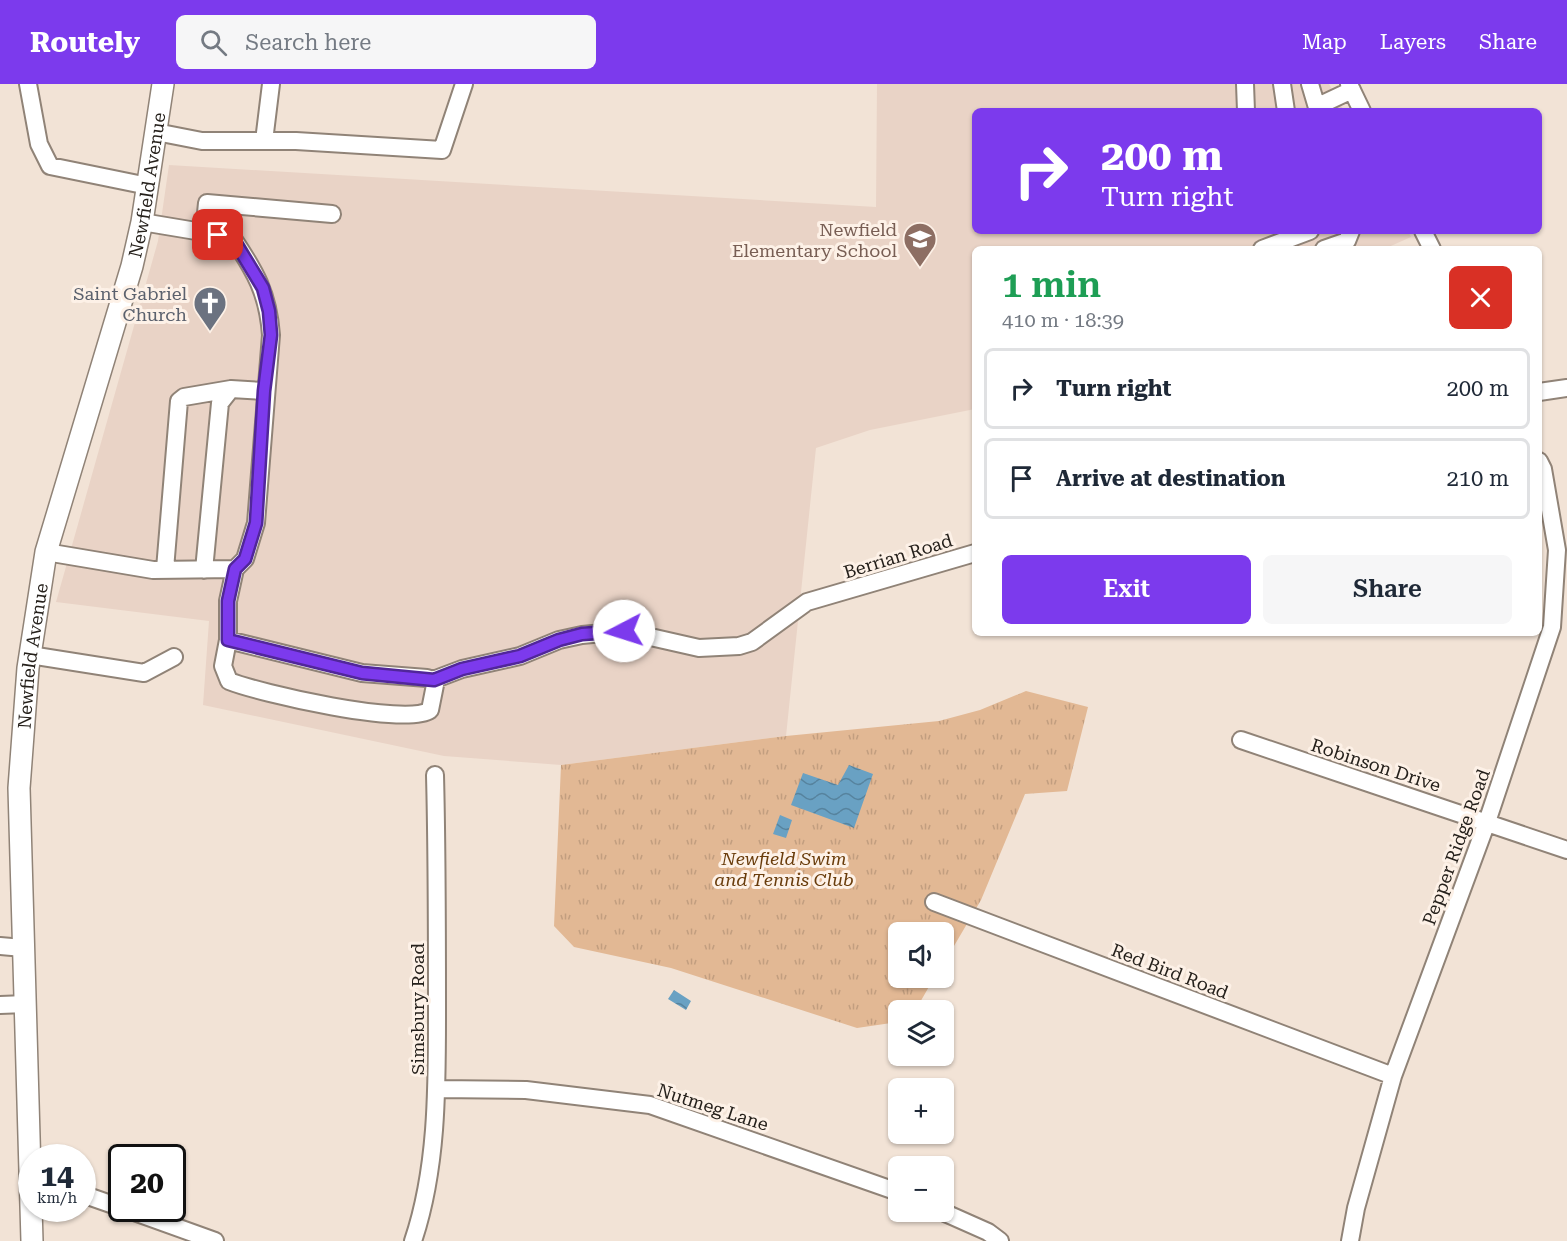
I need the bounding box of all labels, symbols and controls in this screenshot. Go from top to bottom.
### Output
search box [176,15,596,69]
text: Routely [30,26,140,59]
icon: search [197,26,230,59]
text: Search here [245,30,371,55]
text: Map [1302,30,1347,54]
text: Layers [1380,30,1446,54]
text: Share [1479,30,1537,54]
street label: Newfield Avenue [124,111,169,260]
text: 200 m [1101,131,1223,180]
icon: right [1002,132,1080,210]
text: Turn right [1101,181,1234,213]
pin [192,209,243,260]
icon: arrive [201,218,234,251]
place label: Newfield Elementary School [732,219,897,261]
school or university icon: Newfield Elementary School [902,221,938,268]
text: 1 min [1002,264,1101,306]
button: close [1449,266,1512,329]
place label: Saint Gabriel Church [73,283,187,325]
church icon: Saint Gabriel Church [192,285,228,332]
text: 410 m · 18:39 [1002,308,1124,332]
icon: right [1005,372,1038,405]
text: Turn right [1056,376,1171,401]
text: 200 m [1446,376,1509,401]
icon: arrive [1005,462,1038,495]
text: Arrive at destination [1056,466,1285,491]
text: 210 m [1446,466,1509,491]
street label: Berrian Road [841,529,955,583]
button: Exit [1002,555,1251,624]
button: Share [1263,555,1512,624]
street label: Newfield Avenue [13,581,52,730]
position arrow [592,599,656,663]
street label: Robinson Drive [1309,734,1444,796]
street label: Pepper Ridge Road [1418,766,1494,928]
park label: Newfield Swim and Tennis Club [714,848,854,890]
map controls [888,922,954,1222]
button: sound [888,922,954,988]
street label: Red Bird Road [1109,939,1232,1003]
street label: Simsbury Road [407,943,428,1075]
button: layers [888,1000,954,1066]
button: + [888,1078,954,1144]
street label: Nutmeg Lane [655,1079,771,1135]
speed limit sign: 20 [108,1144,186,1222]
button: − [888,1156,954,1222]
text: 14 [40,1158,74,1193]
text: km/h [37,1189,77,1207]

